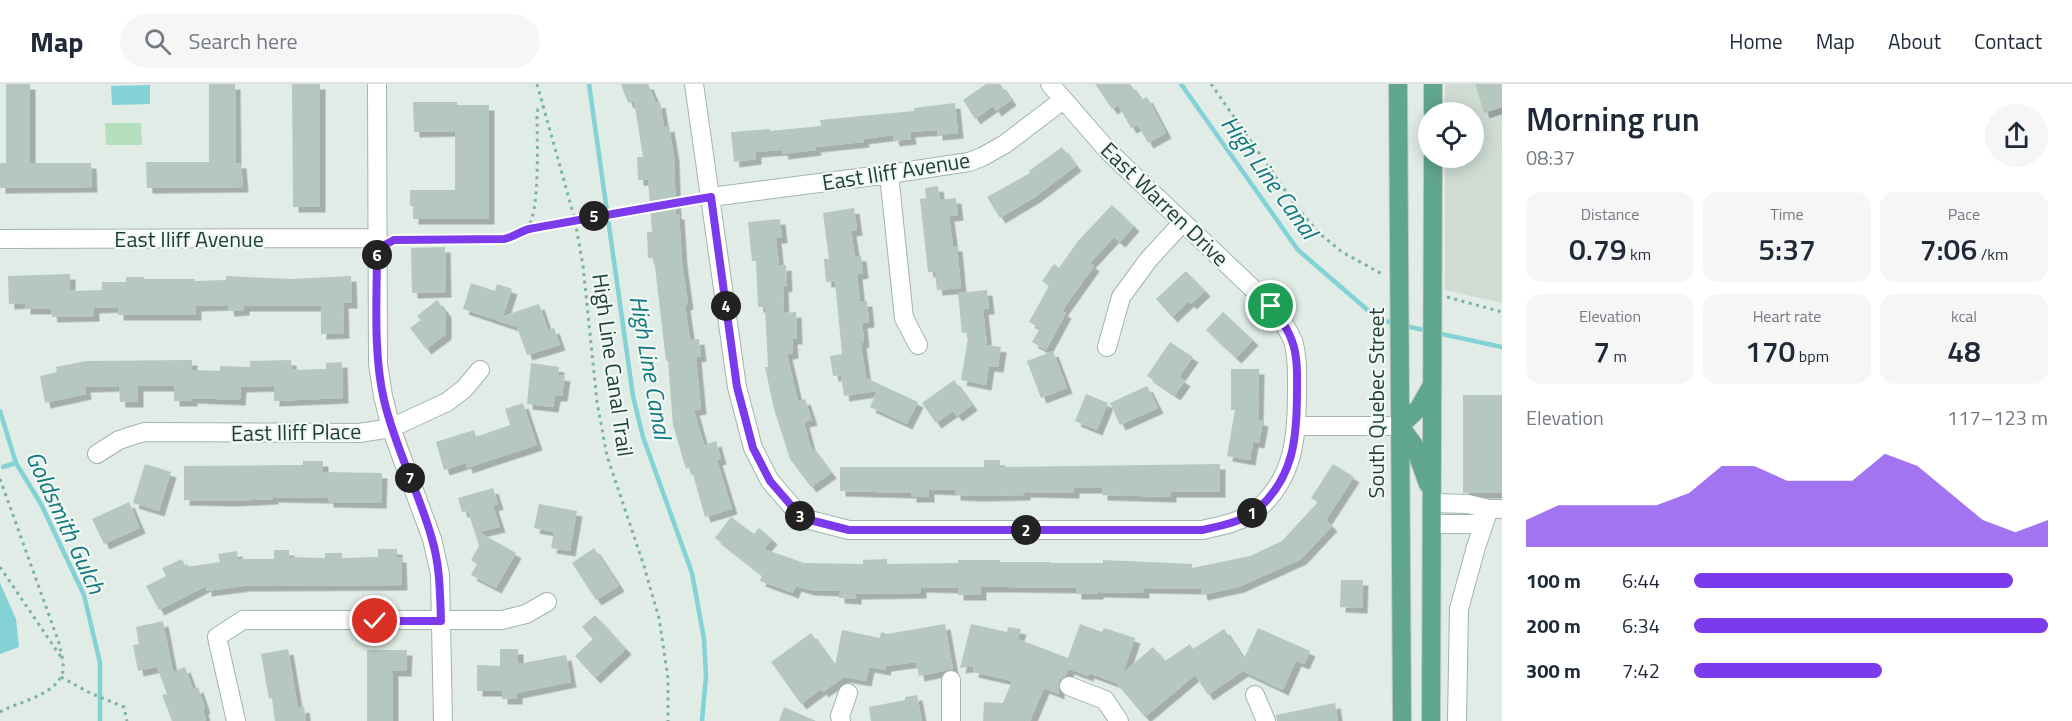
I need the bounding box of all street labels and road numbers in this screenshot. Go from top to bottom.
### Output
street label: East Warren Drive [1093,134,1237,274]
street label: East Iliff Avenue [820,143,972,199]
street label: East Iliff Avenue [114,222,264,256]
street label: High Line Canal Trail [583,271,643,459]
street label: South Quebec Street [1359,307,1393,498]
street label: East Iliff Place [231,414,361,450]

